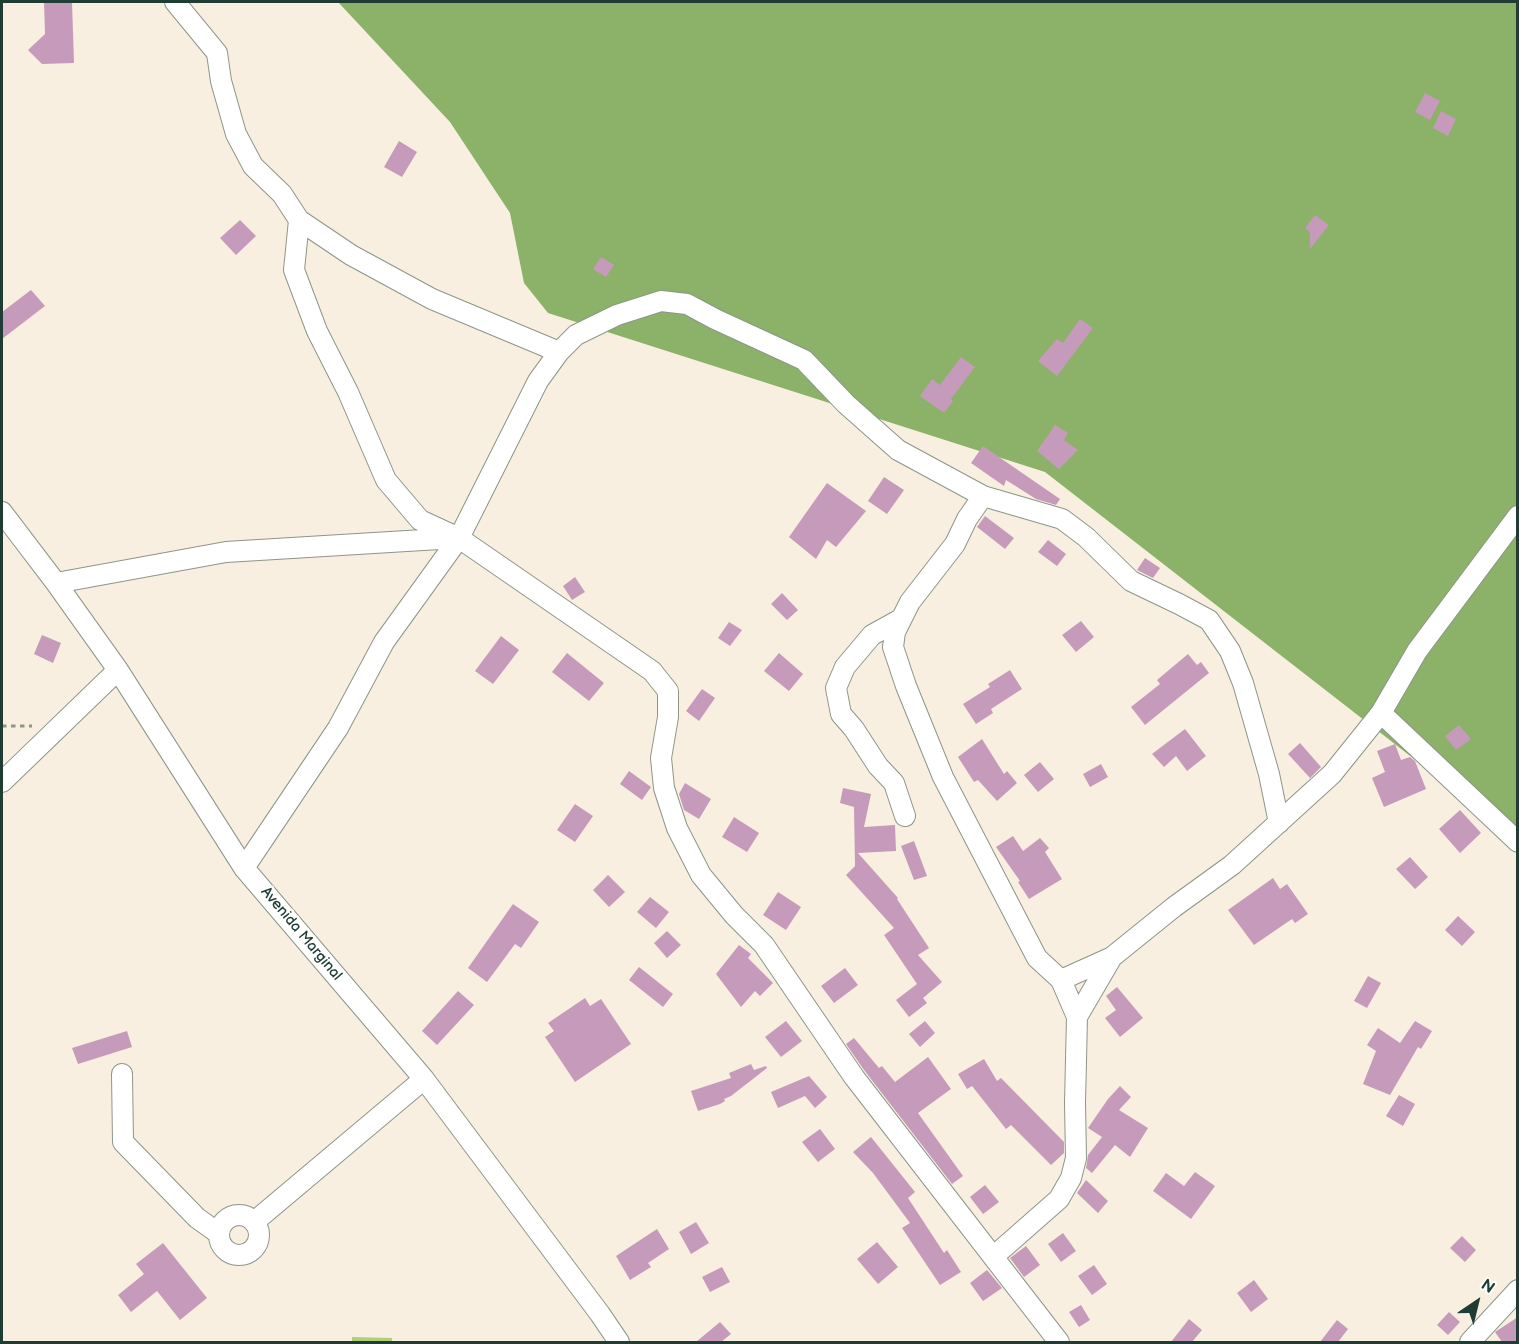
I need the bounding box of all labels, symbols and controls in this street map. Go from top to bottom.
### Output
street label: Avenida Marginal [257,883,345,985]
north arrow [1447,1272,1507,1332]
text: N [1477,1276,1498,1298]

